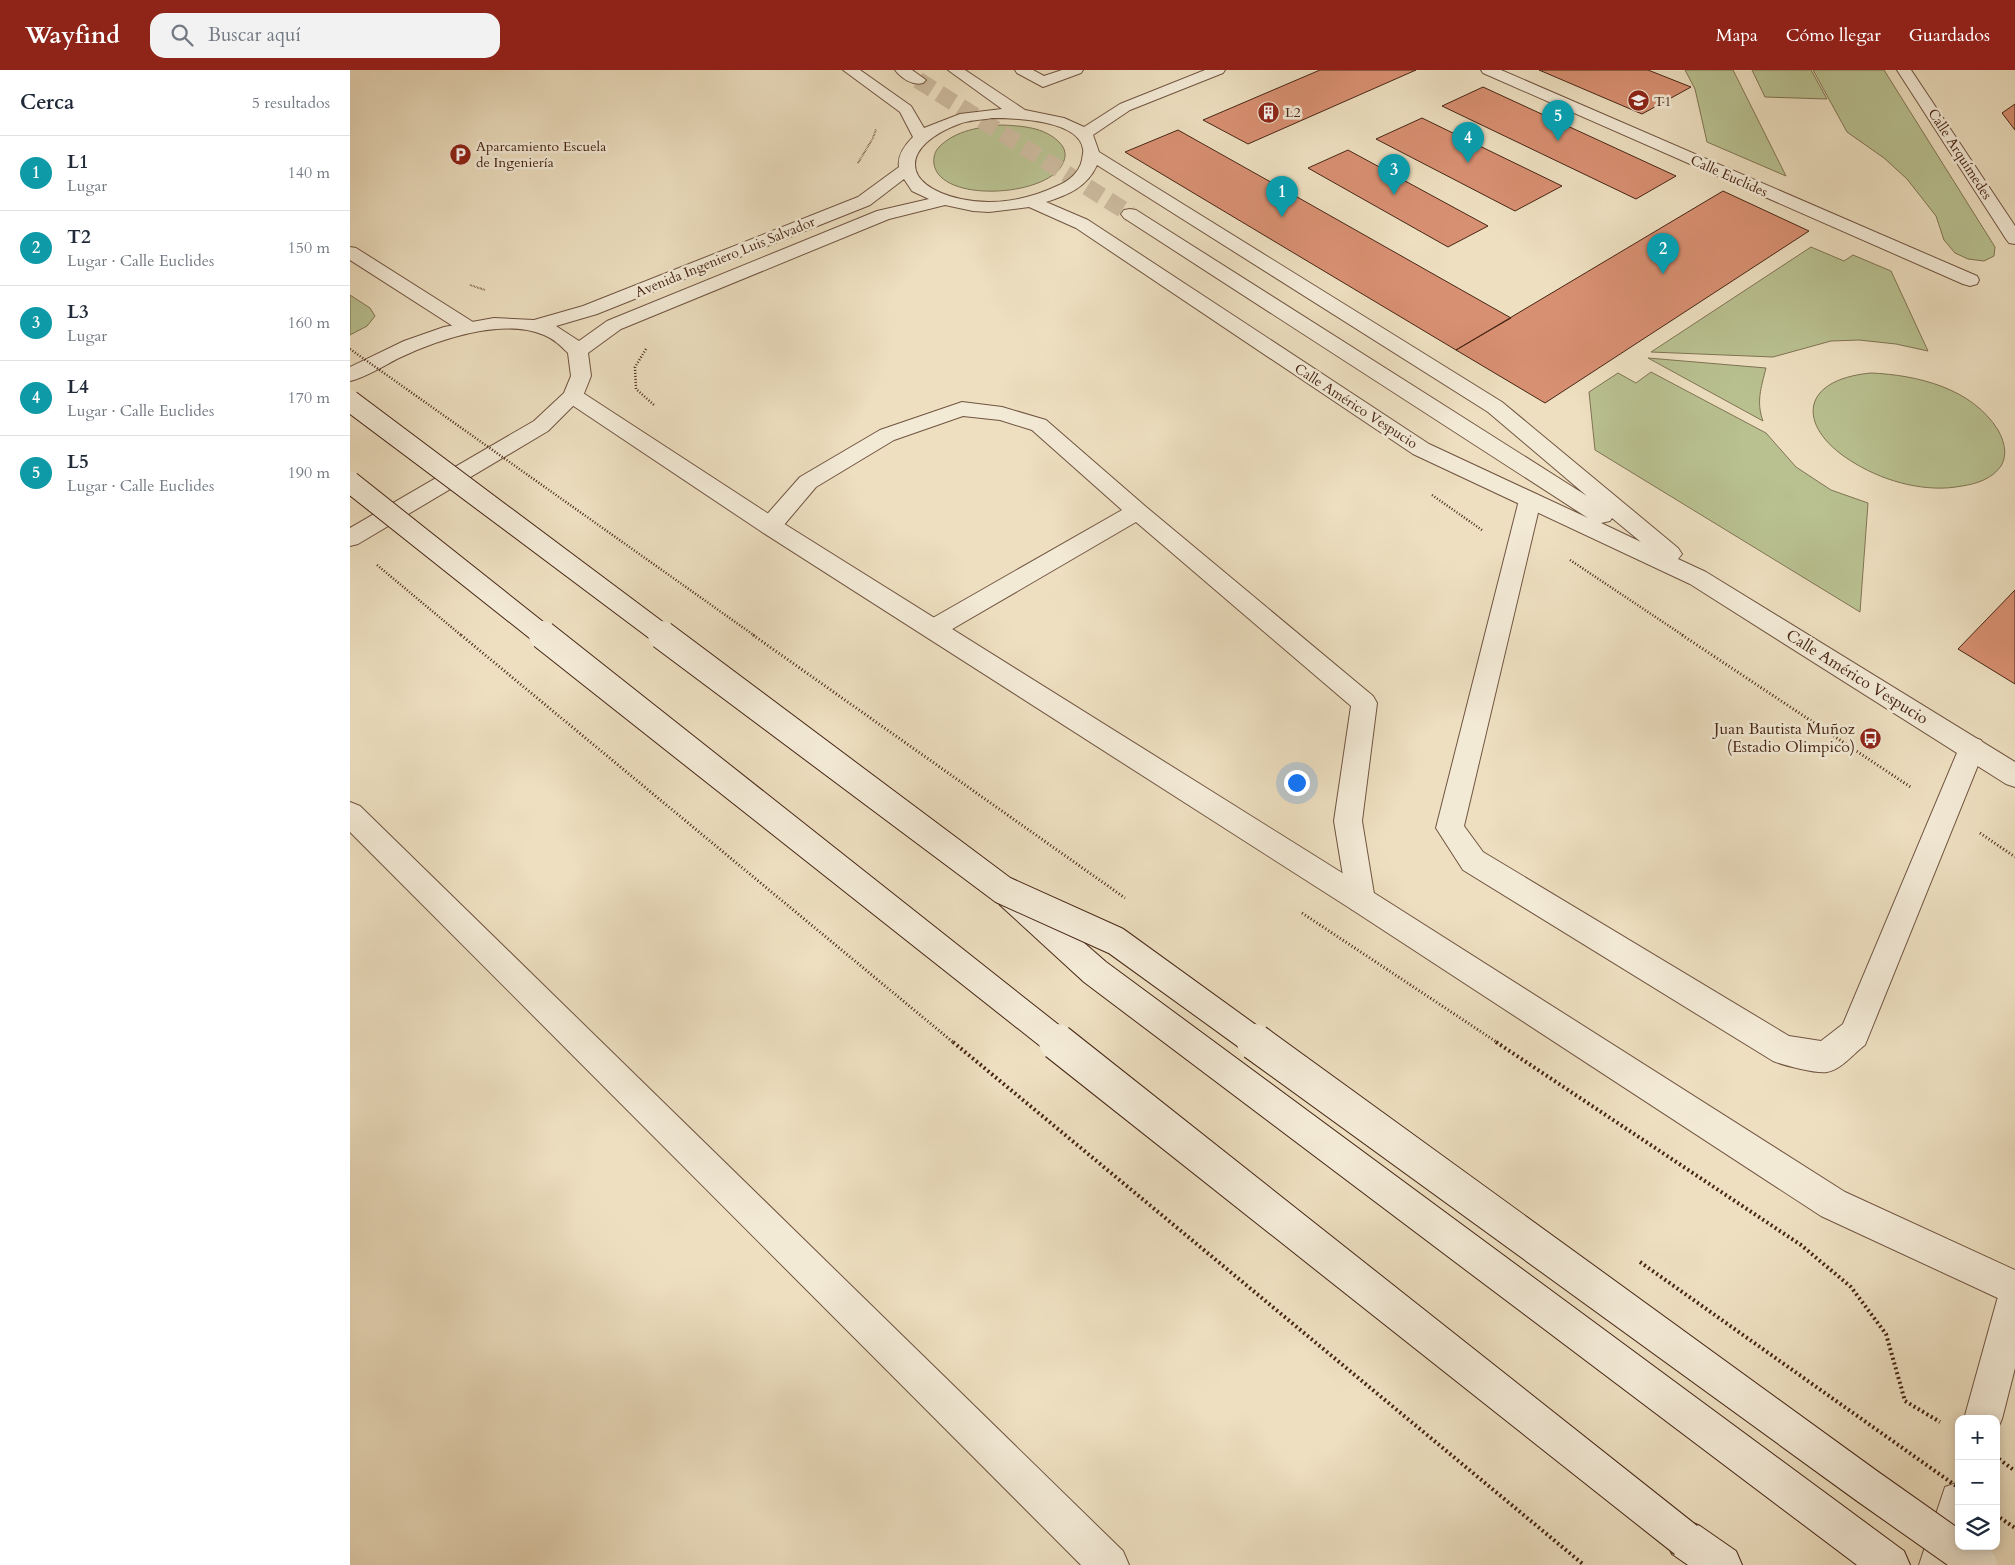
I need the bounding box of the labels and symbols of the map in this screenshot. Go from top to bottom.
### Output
school or university icon: T1 [1626,89,1650,113]
place label: T1 [1654,92,1671,111]
building icon: L2 [1257,100,1281,124]
pin: 5 [1542,100,1574,141]
place label: L2 [1285,103,1301,122]
street label: Calle Arquímedes [1923,105,1997,203]
pin: 4 [1452,122,1484,163]
place label: Aparcamiento Escuela de Ingeniería [476,137,606,172]
parking icon: Aparcamiento Escuela de Ingeniería [448,142,472,166]
street label: Calle Euclides [1687,151,1771,202]
pin: 3 [1378,154,1410,195]
pin: 1 [1266,176,1298,217]
street label: Avenida Ingeniero Luis Salvador [632,212,819,302]
pin: 2 [1647,233,1679,274]
street label: Calle Américo Vespucio [1291,359,1422,453]
street label: Calle Américo Vespucio [1782,624,1933,730]
place label: Juan Bautista Muñoz (Estadio Olimpico) [1712,718,1855,758]
bus stop icon: Juan Bautista Muñoz (Estadio Olimpico) [1859,726,1883,750]
your location [1284,770,1310,796]

